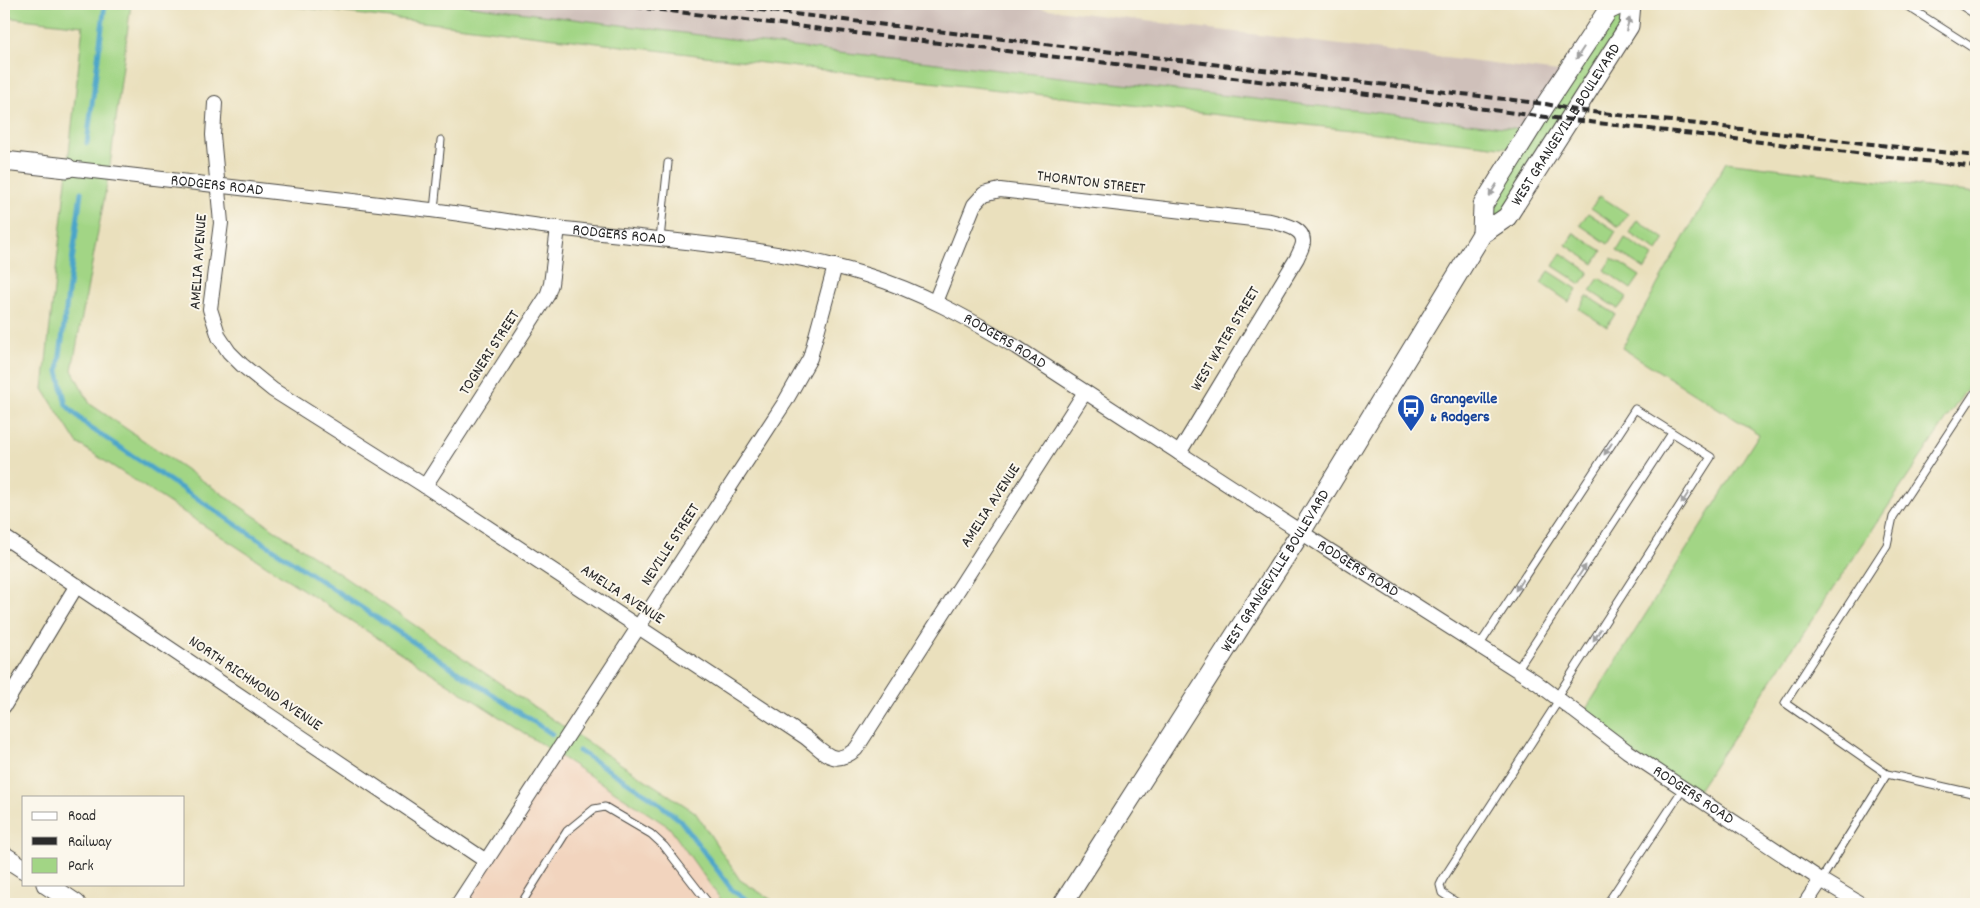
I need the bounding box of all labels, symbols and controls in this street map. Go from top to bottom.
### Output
one-way arrow [1624,16,1632,31]
street label: WEST GRANGEVILLE BOULEVARD [1505,39,1627,211]
one-way arrow [1575,46,1584,60]
street label: THORNTON STREET [1036,165,1147,201]
street label: RODGERS ROAD [169,169,265,202]
one-way arrow [1488,184,1497,197]
street label: AMELIA AVENUE [184,213,214,311]
street label: RODGERS ROAD [571,218,666,251]
street label: WEST WATER STREET [1186,282,1267,396]
street label: TOGNERI STREET [454,305,526,400]
street label: RODGERS ROAD [959,307,1051,375]
place label: Grangeville & Rodgers [1430,388,1497,429]
bus stop icon: Grangeville & Rodgers [1396,393,1426,432]
one-way arrow [1603,443,1613,456]
street label: AMELIA AVENUE [955,459,1027,552]
street label: WEST GRANGEVILLE BOULEVARD [1215,485,1336,657]
one-way arrow [1680,491,1689,504]
street label: NEVILLE STREET [636,499,707,591]
street label: RODGERS ROAD [1312,534,1403,603]
street label: AMELIA AVENUE [576,559,669,631]
one-way arrow [1577,564,1587,577]
one-way arrow [1514,579,1524,592]
one-way arrow [1592,628,1601,641]
street label: NORTH RICHMOND AVENUE [184,631,327,738]
street label: RODGERS ROAD [1648,760,1738,830]
legend [22,796,185,886]
text: Road [68,806,96,828]
text: Railway [68,832,112,854]
text: Park [68,856,94,878]

